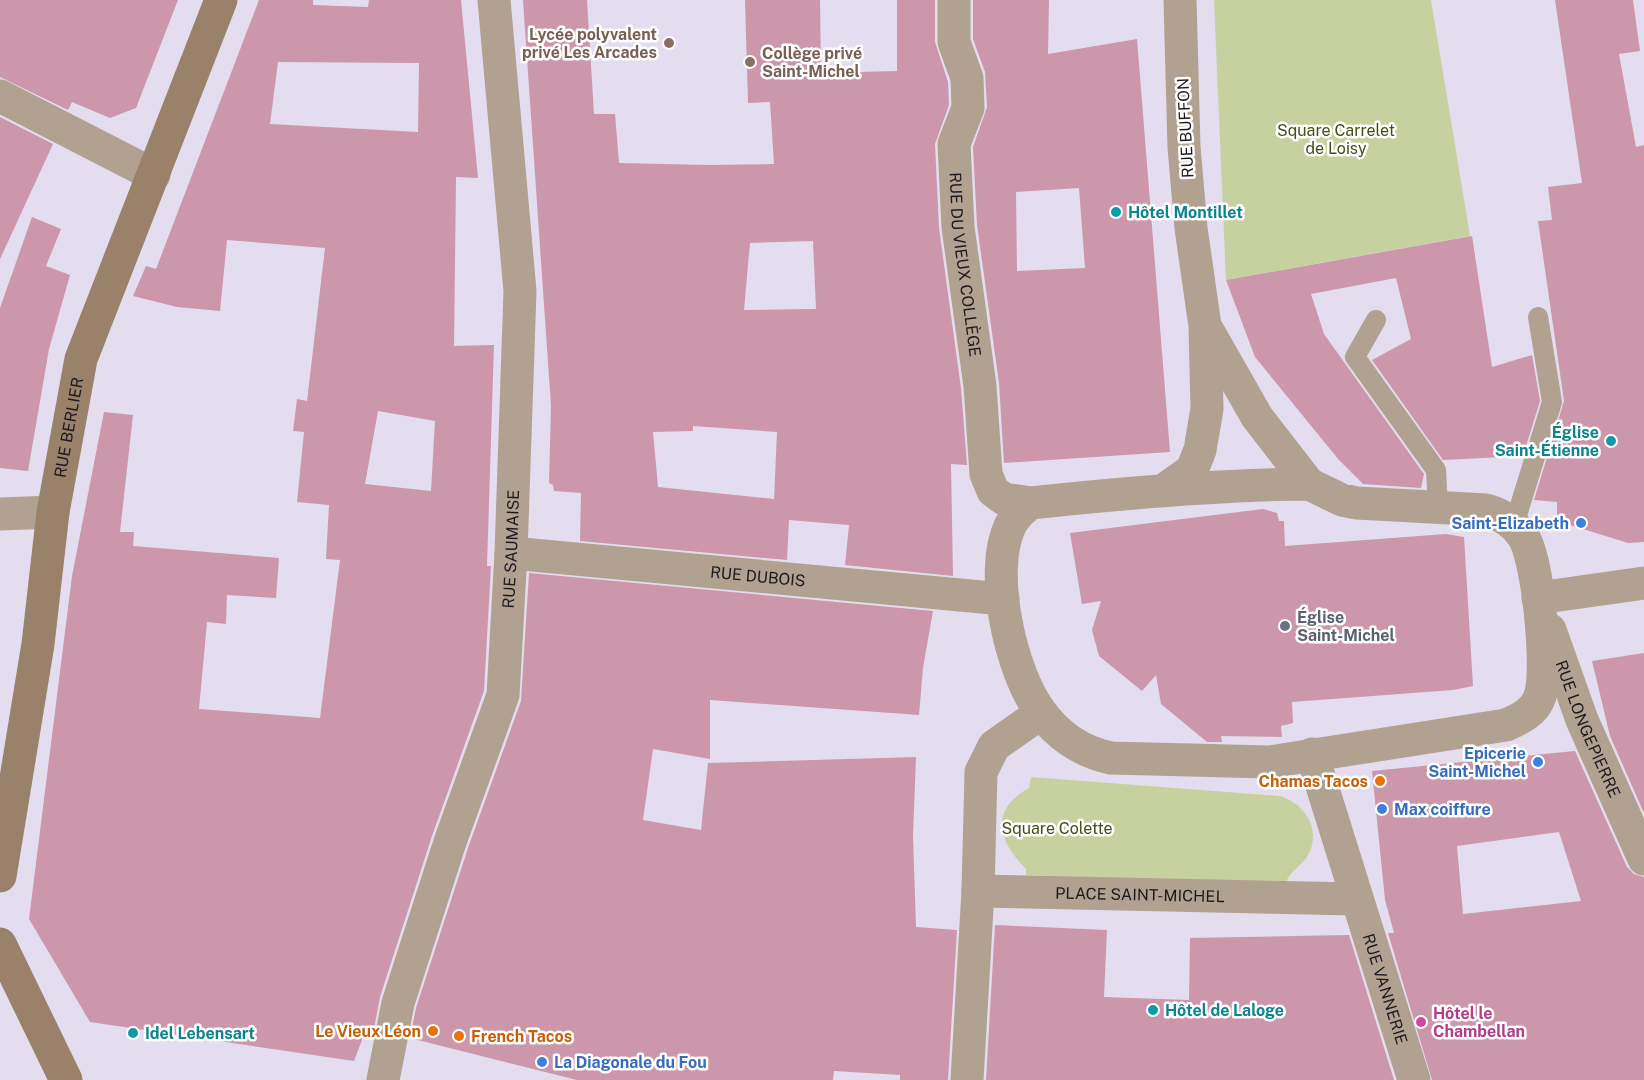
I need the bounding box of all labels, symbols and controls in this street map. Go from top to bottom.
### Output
place label: Lycée polyvalent privé Les Arcades [522,25,657,62]
marker: Lycée polyvalent privé Les Arcades [662,36,676,50]
place label: Collège privé Saint-Michel [762,44,862,81]
marker: Collège privé Saint-Michel [743,55,757,69]
street label: RUE BUFFON [1173,77,1198,179]
park label: Square Carrelet de Loisy [1277,121,1395,158]
street label: RUE DU VIEUX COLLÈGE [945,172,985,358]
place label: Hôtel Montillet [1128,203,1243,222]
marker: Hôtel Montillet [1109,205,1123,219]
street label: RUE BERLIER [50,376,88,479]
place label: Église Saint-Étienne [1495,422,1599,460]
marker: Église Saint-Étienne [1604,434,1618,448]
street label: RUE SAUMAISE [499,489,523,609]
place label: Saint-Elizabeth [1451,514,1569,533]
marker: Saint-Elizabeth [1574,516,1588,530]
street label: RUE DUBOIS [709,563,806,590]
place label: Église Saint-Michel [1297,607,1395,645]
marker: Église Saint-Michel [1278,619,1292,633]
street label: RUE LONGEPIERRE [1552,658,1624,801]
place label: Epicerie Saint-Michel [1428,744,1526,781]
marker: Epicerie Saint-Michel [1531,755,1545,769]
place label: Chamas Tacos [1259,772,1368,791]
marker: Chamas Tacos [1373,774,1387,788]
place label: Max coiffure [1394,800,1491,819]
marker: Max coiffure [1375,802,1389,816]
park label: Square Colette [1001,819,1113,838]
street label: PLACE SAINT-MICHEL [1055,884,1225,906]
street label: RUE VANNERIE [1359,931,1411,1047]
place label: Hôtel de Laloge [1165,1001,1284,1020]
marker: Hôtel de Laloge [1146,1003,1160,1017]
place label: Hôtel le Chambellan [1433,1004,1525,1041]
marker: Hôtel le Chambellan [1414,1015,1428,1029]
place label: Le Vieux Léon [315,1022,421,1041]
place label: Idel Lebensart [145,1024,255,1043]
marker: Le Vieux Léon [426,1024,440,1038]
marker: Idel Lebensart [126,1026,140,1040]
place label: French Tacos [471,1027,572,1046]
marker: French Tacos [452,1029,466,1043]
place label: La Diagonale du Fou [554,1053,707,1072]
marker: La Diagonale du Fou [535,1055,549,1069]

